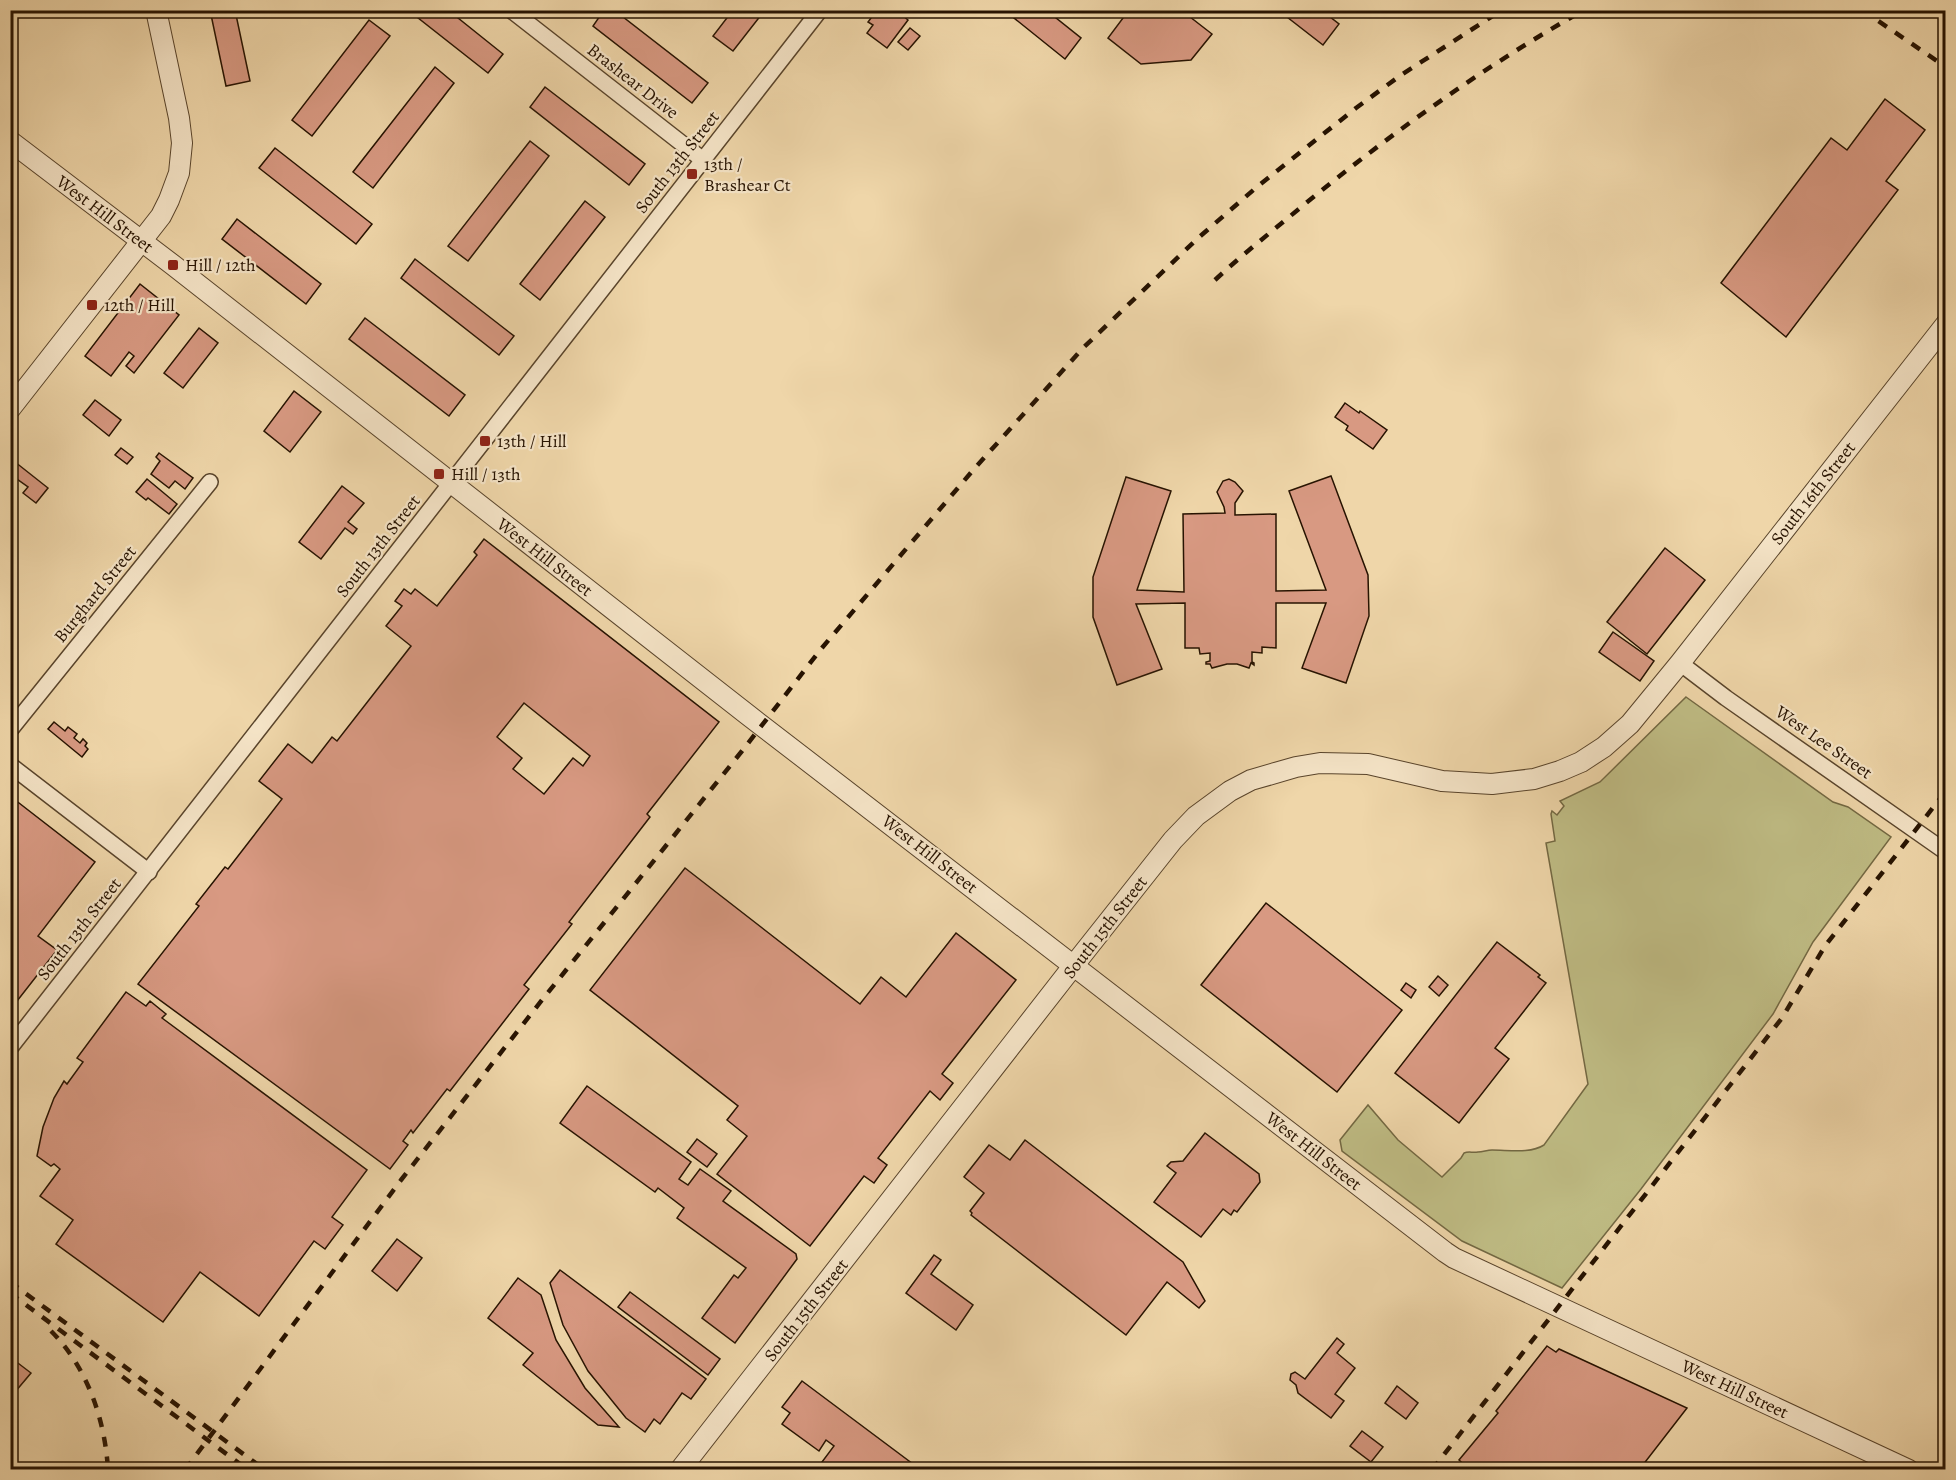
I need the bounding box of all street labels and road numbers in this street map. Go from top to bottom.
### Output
street label: Brashear Drive [582,38,684,124]
street label: South 13th Street [629,106,725,218]
street label: West Hill Street [51,169,158,258]
street label: South 16th Street [1765,436,1861,550]
street label: South 13th Street [330,490,426,602]
street label: West Hill Street [491,511,598,602]
street label: Burghard Street [48,540,142,648]
street label: West Lee Street [1770,699,1877,784]
street label: West Hill Street [876,808,983,899]
street label: South 15th Street [1057,871,1153,983]
street label: South 13th Street [31,873,127,985]
street label: West Hill Street [1260,1105,1367,1196]
street label: South 15th Street [758,1254,854,1366]
street label: West Hill Street [1677,1353,1792,1424]

